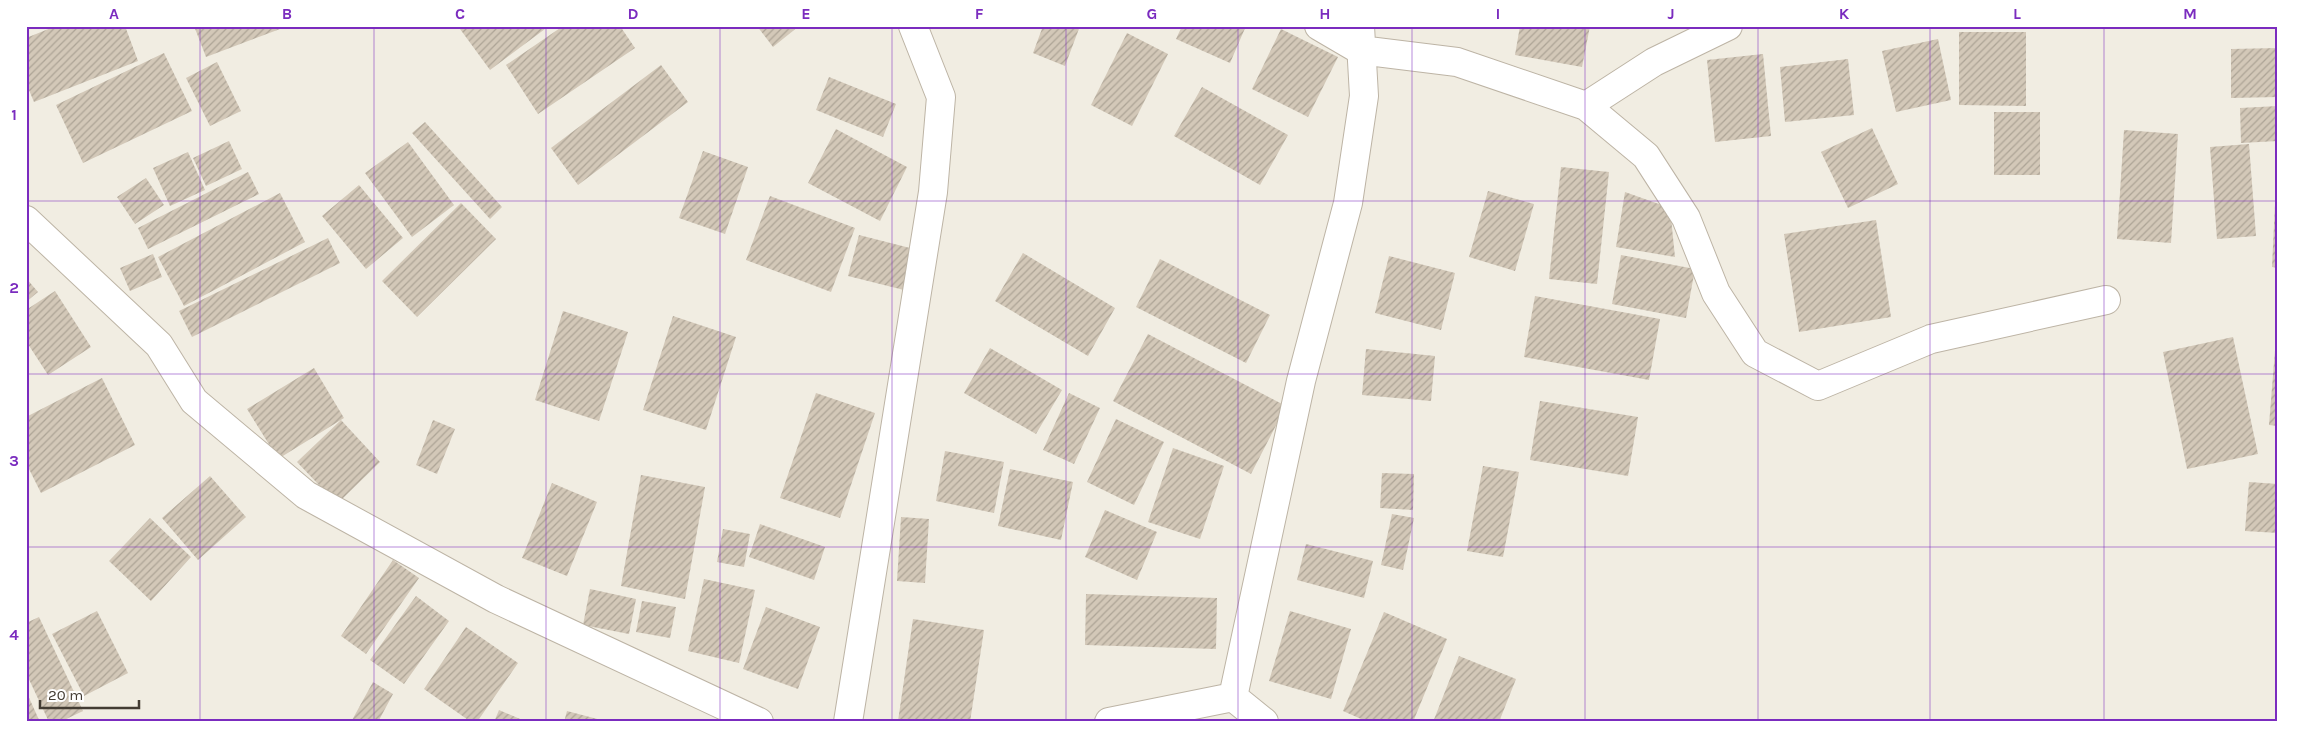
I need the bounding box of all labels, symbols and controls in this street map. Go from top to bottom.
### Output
text: A [109,4,119,23]
text: B [282,4,292,23]
text: C [455,4,465,23]
text: D [628,4,639,23]
text: E [801,4,811,23]
text: F [975,4,984,23]
text: G [1147,4,1157,23]
text: H [1319,4,1331,23]
text: I [1496,4,1500,23]
text: J [1667,4,1675,23]
text: K [1839,4,1850,23]
text: L [2013,4,2021,23]
text: M [2183,4,2197,23]
text: 1 [11,105,17,124]
text: 2 [9,278,19,297]
text: 3 [9,451,19,470]
text: 4 [9,625,19,644]
scale bar [40,678,139,710]
text: 20 m [48,686,83,704]

